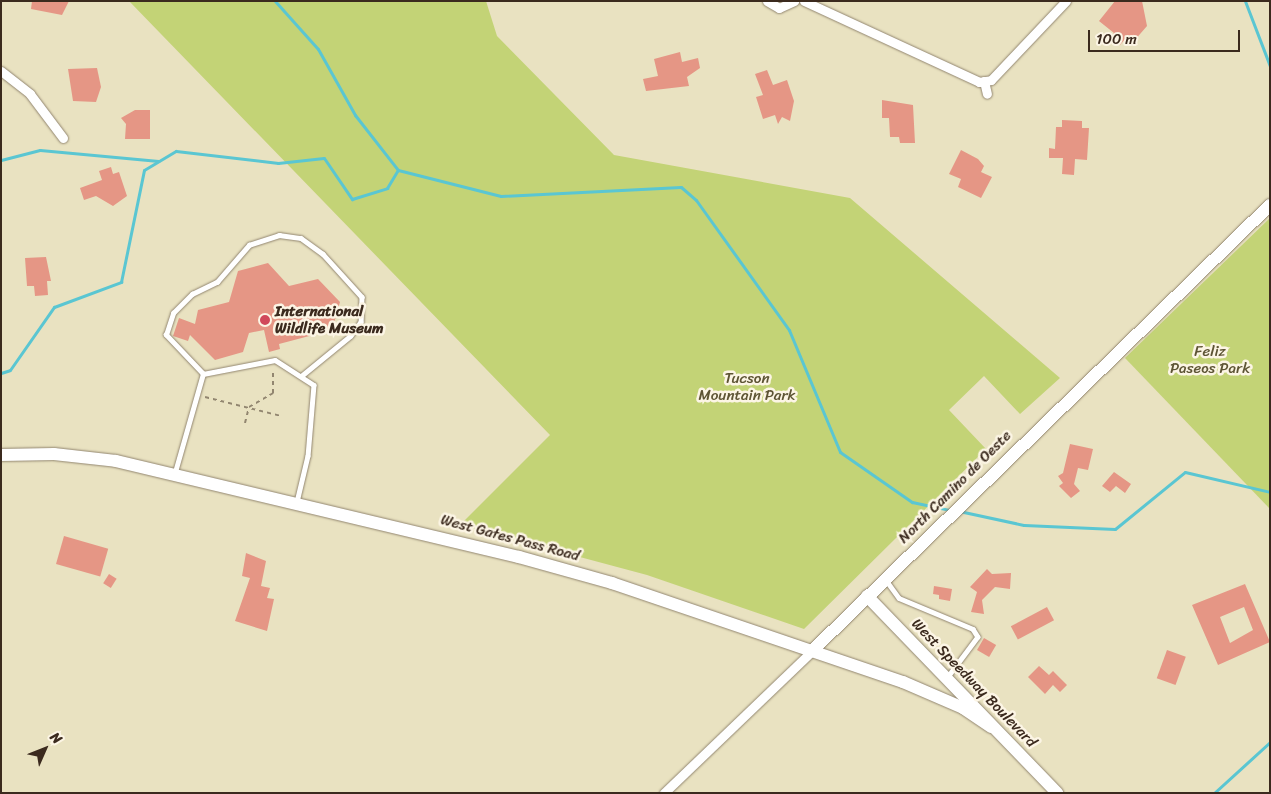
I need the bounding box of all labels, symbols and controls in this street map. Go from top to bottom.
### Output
scale bar [1091,20,1244,52]
text: 100 m [1096,26,1137,52]
place label: International Wildlife Museum [275,302,384,337]
marker: International Wildlife Museum [259,314,271,326]
park label: Feliz Paseos Park [1170,342,1250,377]
park label: Tucson Mountain Park [698,369,796,404]
street label: North Camino de Oeste [895,427,1015,547]
street label: West Gates Pass Road [438,511,582,565]
street label: West Speedway Boulevard [908,615,1040,751]
north arrow [20,724,70,774]
text: N [44,726,69,750]

